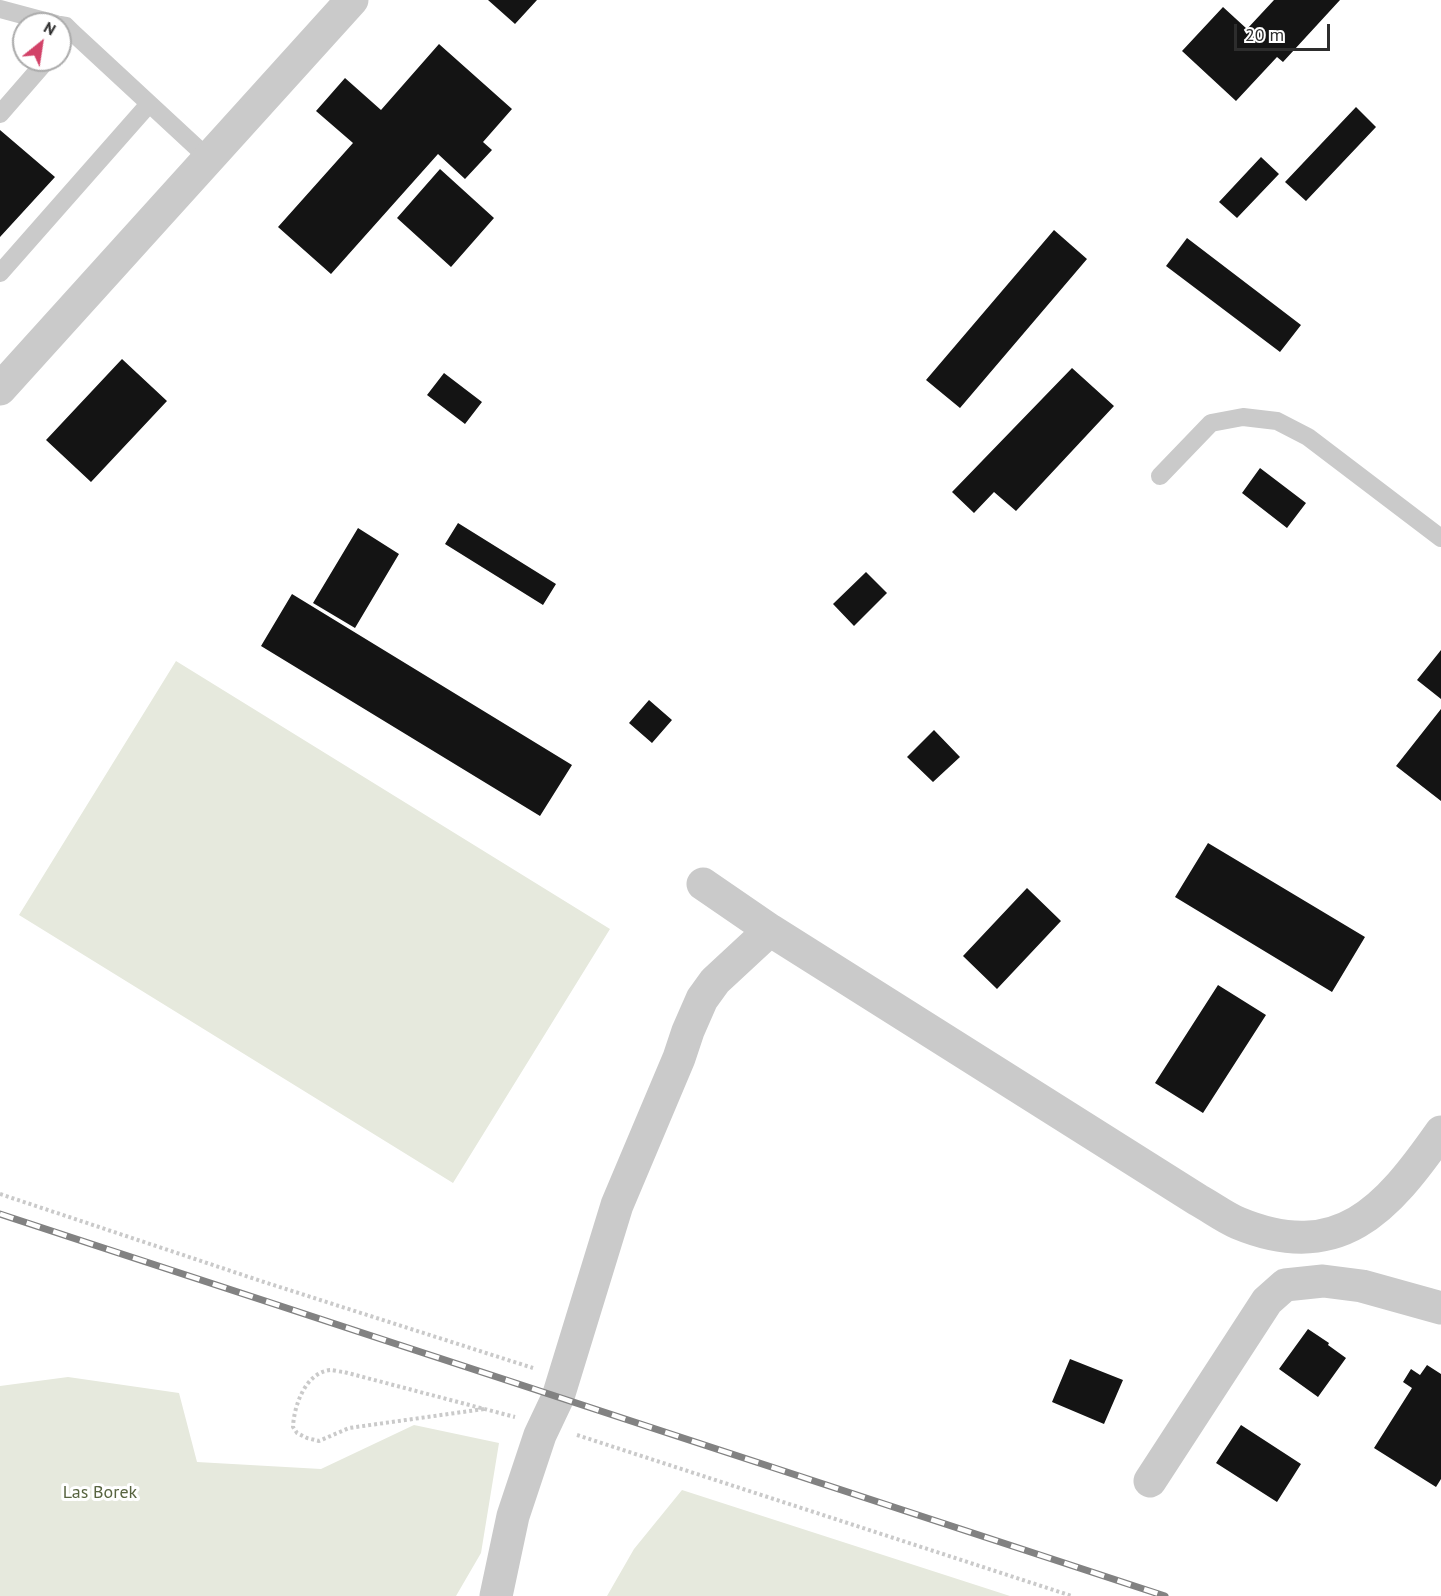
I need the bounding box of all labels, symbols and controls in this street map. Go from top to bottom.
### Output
north arrow [12,12,72,72]
scale bar [1237,12,1333,50]
text: N [40,17,60,39]
text: 20 m [1245,23,1284,46]
park label: Las Borek [63,1482,137,1504]

